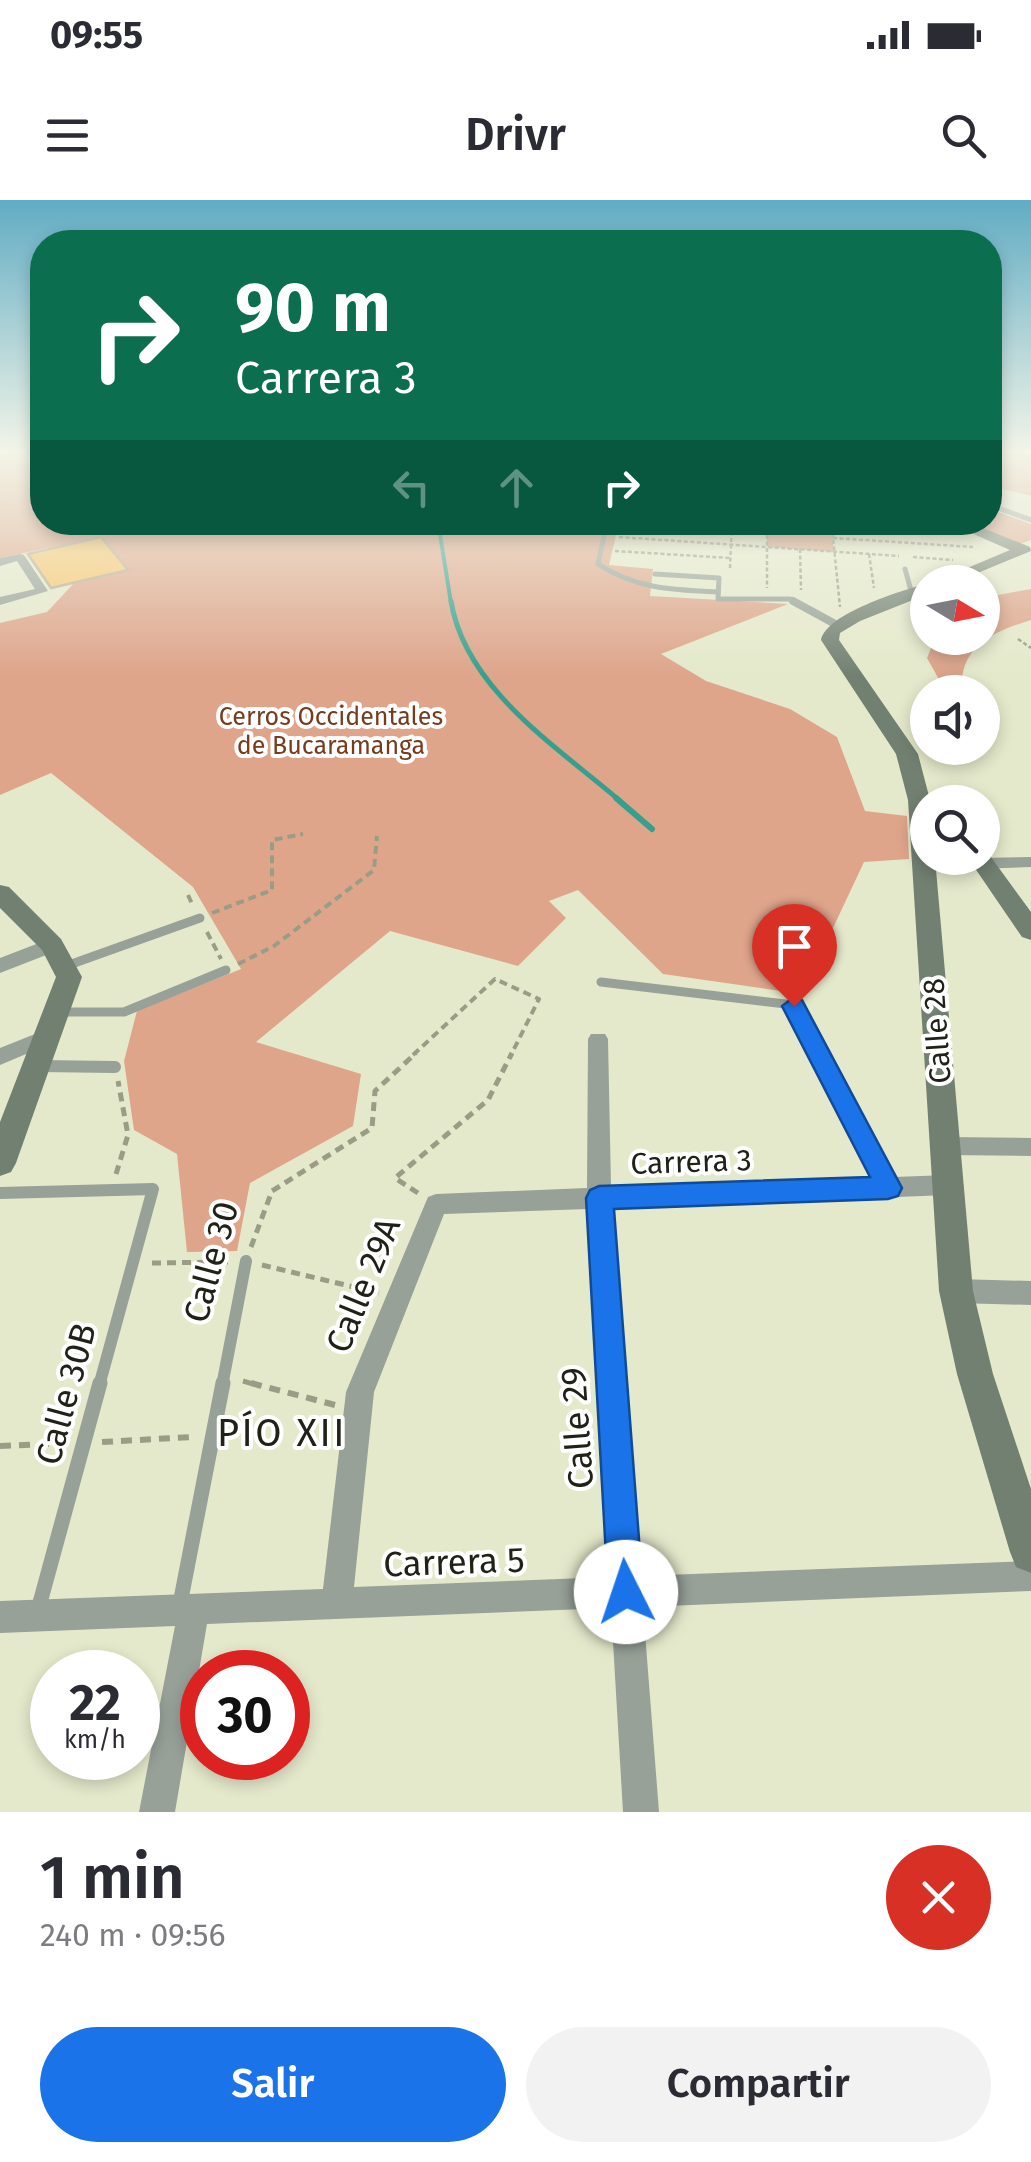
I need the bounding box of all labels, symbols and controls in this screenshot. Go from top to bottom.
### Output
text: 09:55 [50,12,143,58]
icon: menu [40,108,95,163]
text: Drivr [465,108,566,162]
icon: search [936,108,991,163]
text: 90 m [235,266,391,350]
icon: right [70,270,200,400]
text: Carrera 3 [235,351,417,405]
icon: left [384,460,439,515]
icon: ahead [489,460,544,515]
icon: right [594,460,649,515]
north arrow [910,565,1000,655]
map controls [910,565,1000,875]
button: sound [910,675,1000,765]
park label: Cerros Occidentales de Bucaramanga [219,702,443,761]
button: search [910,785,1000,875]
pin [752,904,837,1007]
icon: arrive [767,919,822,974]
street label: Calle 28 [915,977,959,1085]
street label: Carrera 3 [630,1142,752,1182]
street label: Calle 30 [175,1197,247,1327]
street label: Calle 29A [317,1211,409,1359]
street label: Calle 30B [27,1319,105,1469]
street label: Calle 29 [552,1366,602,1490]
district label: PÍO XII [217,1410,347,1456]
street label: Carrera 5 [383,1539,525,1585]
position arrow [574,1540,678,1644]
speed limit sign: 30 [180,1650,310,1780]
text: 22 [69,1673,121,1733]
text: km/h [64,1725,126,1755]
text: 1 min [40,1842,185,1914]
button: close [886,1845,991,1950]
text: 240 m · 09:56 [40,1916,226,1954]
button: Salir [40,2027,506,2142]
button: Compartir [526,2027,991,2142]

